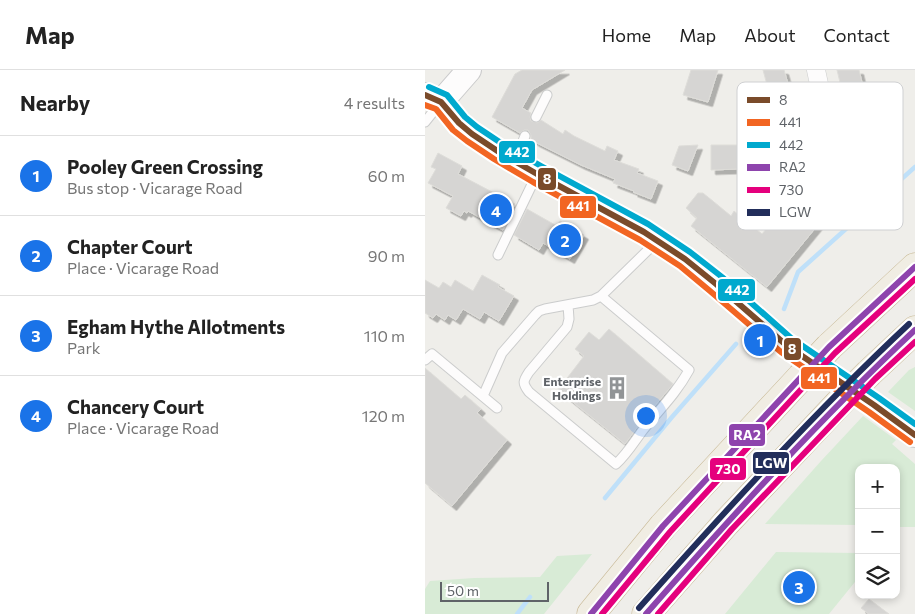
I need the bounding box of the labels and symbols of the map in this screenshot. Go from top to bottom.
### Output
legend [737,82,903,230]
text: 8 [779,91,788,108]
text: 441 [779,113,801,130]
text: 442 [779,136,804,153]
line badge: 442 [498,140,536,164]
text: 442 [504,143,530,160]
text: RA2 [779,158,806,175]
line badge: 8 [537,167,557,191]
text: 8 [543,170,552,187]
text: 730 [779,181,804,198]
pin: 4 [480,191,512,229]
line badge: 441 [559,195,597,219]
text: 441 [566,197,590,214]
text: LGW [779,203,811,220]
pin: 2 [549,221,581,259]
line badge: 442 [717,278,756,302]
text: 442 [724,281,750,298]
pin: 1 [744,321,776,359]
line badge: 8 [783,337,802,361]
text: 8 [788,340,797,357]
line badge: 441 [800,366,838,390]
text: 441 [807,369,831,386]
place label: Enterprise Holdings [543,374,601,402]
building icon: Enterprise Holdings [604,375,630,401]
your location [633,403,659,429]
line badge: RA2 [728,423,766,447]
text: RA2 [733,426,761,443]
line badge: LGW [752,451,790,475]
text: LGW [755,454,788,471]
line badge: 730 [709,457,747,481]
text: 730 [715,460,741,477]
pin: 3 [783,568,815,606]
scale bar [440,579,549,602]

